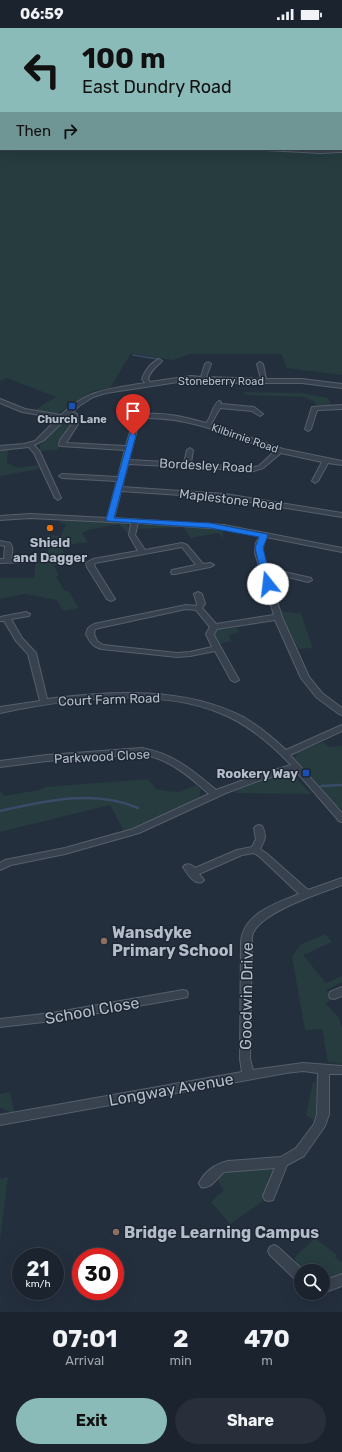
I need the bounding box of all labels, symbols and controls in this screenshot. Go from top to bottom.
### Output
text: 06:59 [20,5,64,23]
text: 100 m [82,42,166,75]
icon: left [16,44,68,96]
text: East Dundry Road [82,76,232,98]
icon: right [59,120,81,142]
text: Then [16,122,51,140]
street label: Stoneberry Road [178,375,264,388]
pin [116,394,150,435]
icon: arrive [122,400,144,422]
marker: Church Lane [67,401,77,411]
place label: Church Lane [37,413,107,426]
street label: Kilbirnie Road [210,421,280,456]
street label: Bordesley Road [159,456,253,475]
street label: Maplestone Road [178,486,283,513]
marker: Shield and Dagger [45,523,55,533]
place label: Shield and Dagger [13,535,87,565]
position arrow [247,563,289,605]
street label: Court Farm Road [58,690,160,709]
street label: Parkwood Close [54,746,151,767]
place label: Rookery Way [216,766,298,781]
marker: Rookery Way [301,768,311,778]
place label: Wansdyke Primary School [112,923,233,960]
marker: Wansdyke Primary School [99,936,109,946]
street label: Goodwin Drive [236,942,257,1050]
street label: School Close [43,993,141,1028]
street label: Longway Avenue [107,1069,235,1110]
place label: Bridge Learning Campus [124,1223,319,1242]
marker: Bridge Learning Campus [111,1227,121,1237]
speed limit sign: 30 [72,1248,124,1300]
text: 21 [27,1257,49,1281]
map controls [294,1264,330,1300]
button: search [294,1264,330,1300]
text: km/h [26,1278,50,1290]
text: 07:01 [52,1325,117,1353]
text: 2 [173,1325,189,1353]
text: 470 [244,1325,290,1353]
text: Arrival [65,1353,104,1368]
text: min [169,1353,192,1368]
text: m [261,1353,273,1368]
button: Exit [16,1398,167,1444]
button: Share [175,1398,326,1444]

